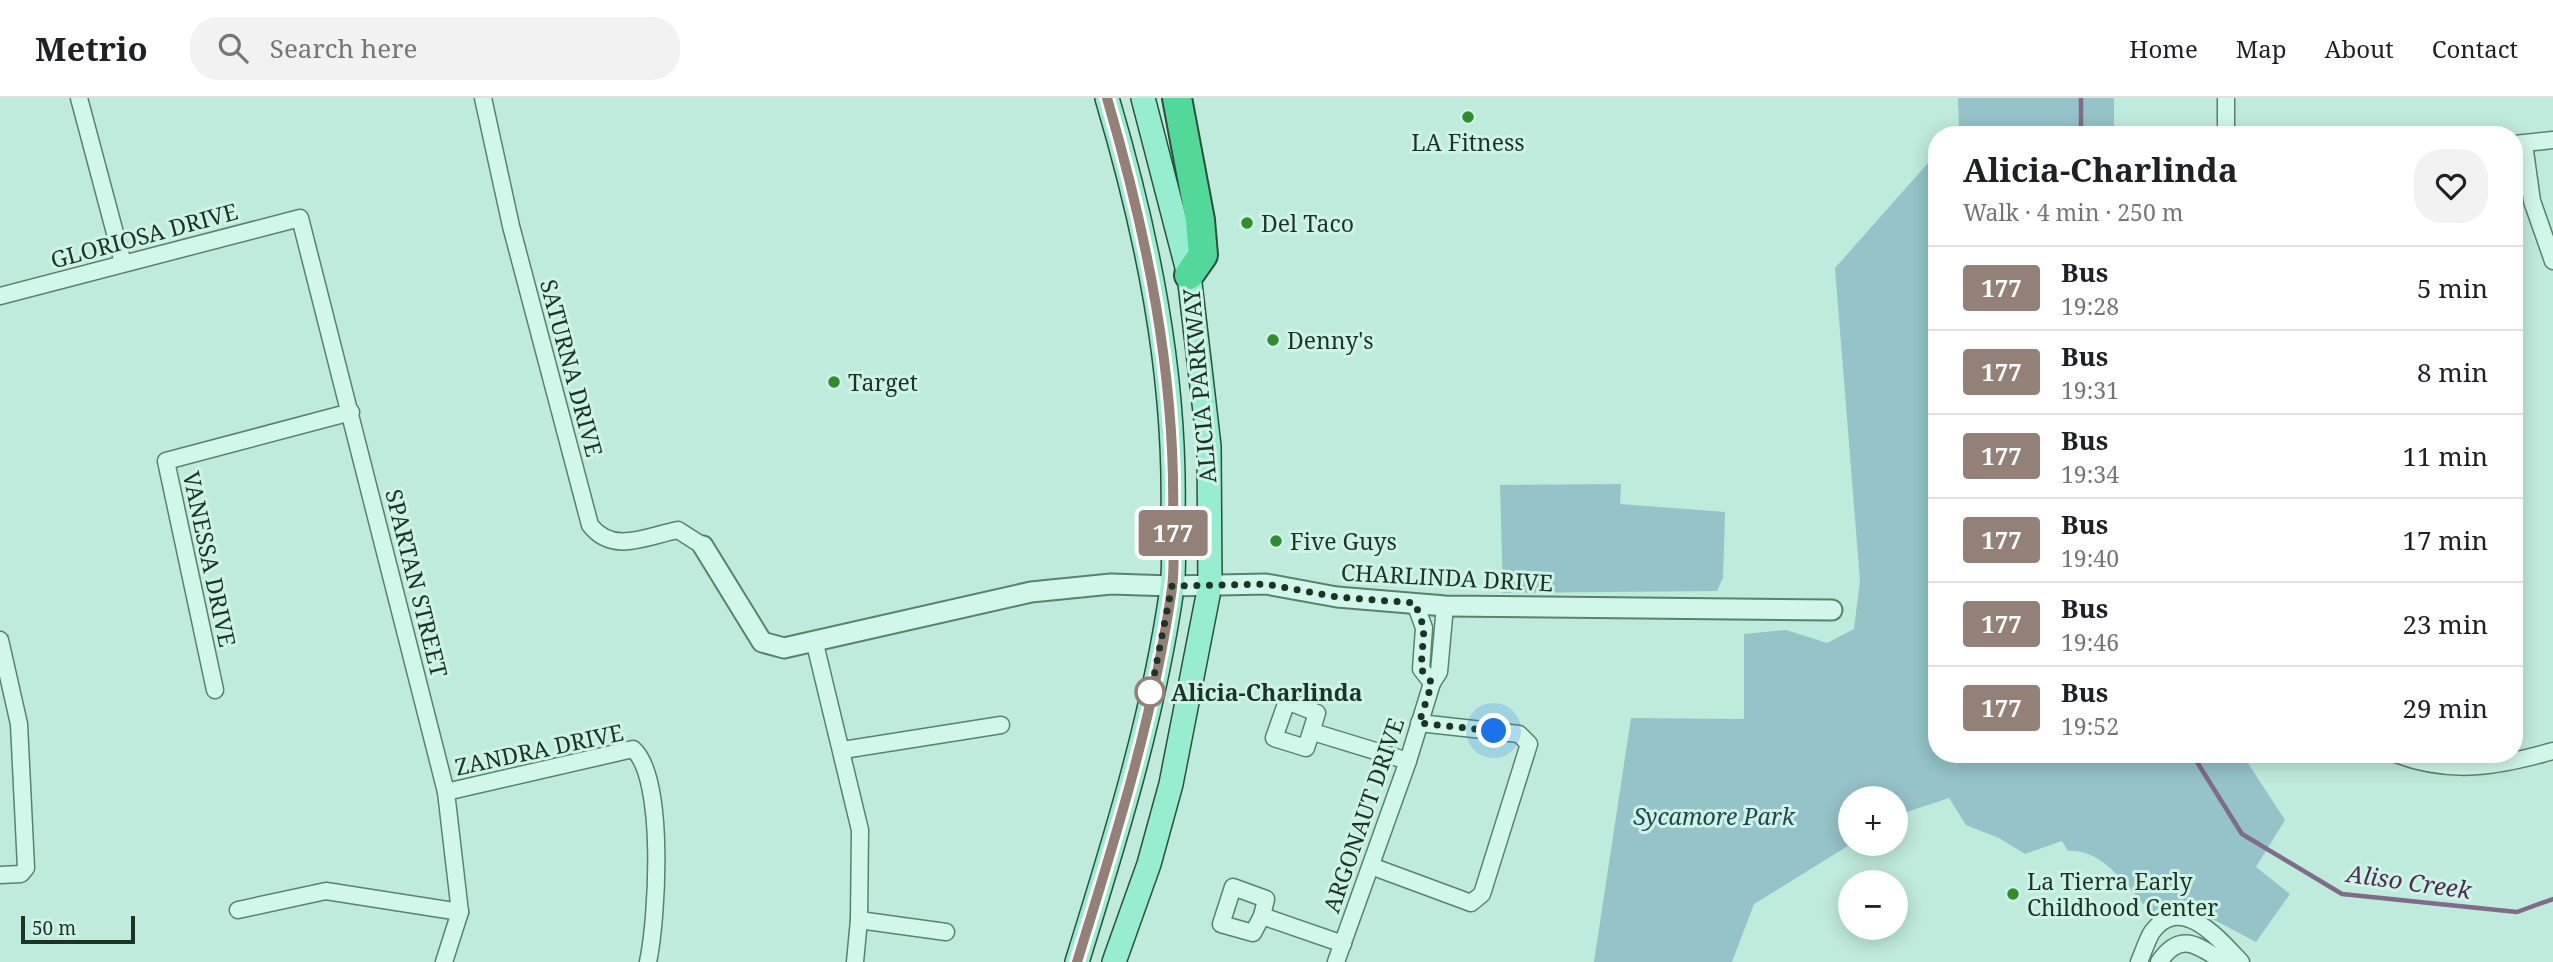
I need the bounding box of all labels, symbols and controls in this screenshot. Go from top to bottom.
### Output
search box [190,17,680,80]
text: Metrio [35,26,148,71]
icon: search [214,29,252,67]
text: Search here [270,30,417,66]
text: Home [2129,32,2198,65]
text: Map [2236,32,2287,65]
text: About [2325,32,2394,65]
text: Contact [2432,32,2518,65]
marker: LA Fitness [1460,109,1476,125]
place label: LA Fitness [1411,126,1525,158]
text: Alicia-Charlinda [1963,147,2238,192]
button: heart [2414,149,2488,223]
street label: GLORIOSA DRIVE [47,195,241,275]
text: Walk · 4 min · 250 m [1963,196,2183,228]
place label: Del Taco [1261,207,1354,239]
marker: Del Taco [1239,215,1255,231]
text: Bus [2061,254,2108,290]
text: 5 min [2417,270,2488,306]
text: 177 [1981,271,2022,304]
street label: SATURNA DRIVE [533,276,611,460]
street label: ALICIA PARKWAY [1174,287,1223,485]
text: 19:28 [2061,290,2119,322]
place label: Denny's [1287,324,1374,356]
marker: Denny's [1265,332,1281,348]
text: Bus [2061,338,2108,374]
text: 8 min [2417,354,2488,390]
text: 177 [1981,355,2022,388]
place label: Target [848,366,918,398]
marker: Target [826,374,842,390]
text: 19:31 [2061,374,2119,406]
text: Bus [2061,422,2108,458]
text: 11 min [2403,438,2488,474]
text: 177 [1981,439,2022,472]
text: 19:34 [2061,458,2119,490]
street label: VANESSA DRIVE [176,468,244,650]
street label: SPARTAN STREET [378,486,456,680]
text: Bus [2061,506,2108,542]
line badge: 177 [1133,510,1213,556]
text: 177 [1153,516,1193,549]
text: 17 min [2403,522,2488,558]
text: 177 [1981,523,2022,556]
place label: Five Guys [1290,525,1397,557]
marker: Five Guys [1268,533,1284,549]
text: 19:40 [2061,542,2119,574]
street label: CHARLINDA DRIVE [1340,555,1554,599]
text: Bus [2061,590,2108,626]
text: 23 min [2403,606,2488,642]
text: 177 [1981,607,2022,640]
text: 19:46 [2061,626,2119,658]
text: Bus [2061,674,2108,710]
place label: Alicia-Charlinda [1171,676,1363,708]
marker: Alicia-Charlinda [1135,677,1165,707]
text: 29 min [2403,690,2488,726]
text: 177 [1981,691,2022,724]
text: 19:52 [2061,710,2119,742]
street label: ARGONAUT DRIVE [1315,713,1411,917]
your location [1476,713,1511,748]
street label: ZANDRA DRIVE [452,716,626,782]
map controls [1838,786,1908,940]
button: + [1838,786,1908,856]
park label: Sycamore Park [1633,800,1796,832]
water label: Aliso Creek [2342,856,2475,906]
place label: La Tierra Early Childhood Center [2027,865,2218,923]
button: − [1838,870,1908,940]
marker: La Tierra Early Childhood Center [2005,886,2021,902]
scale bar [21,913,135,945]
text: 50 m [32,915,76,941]

